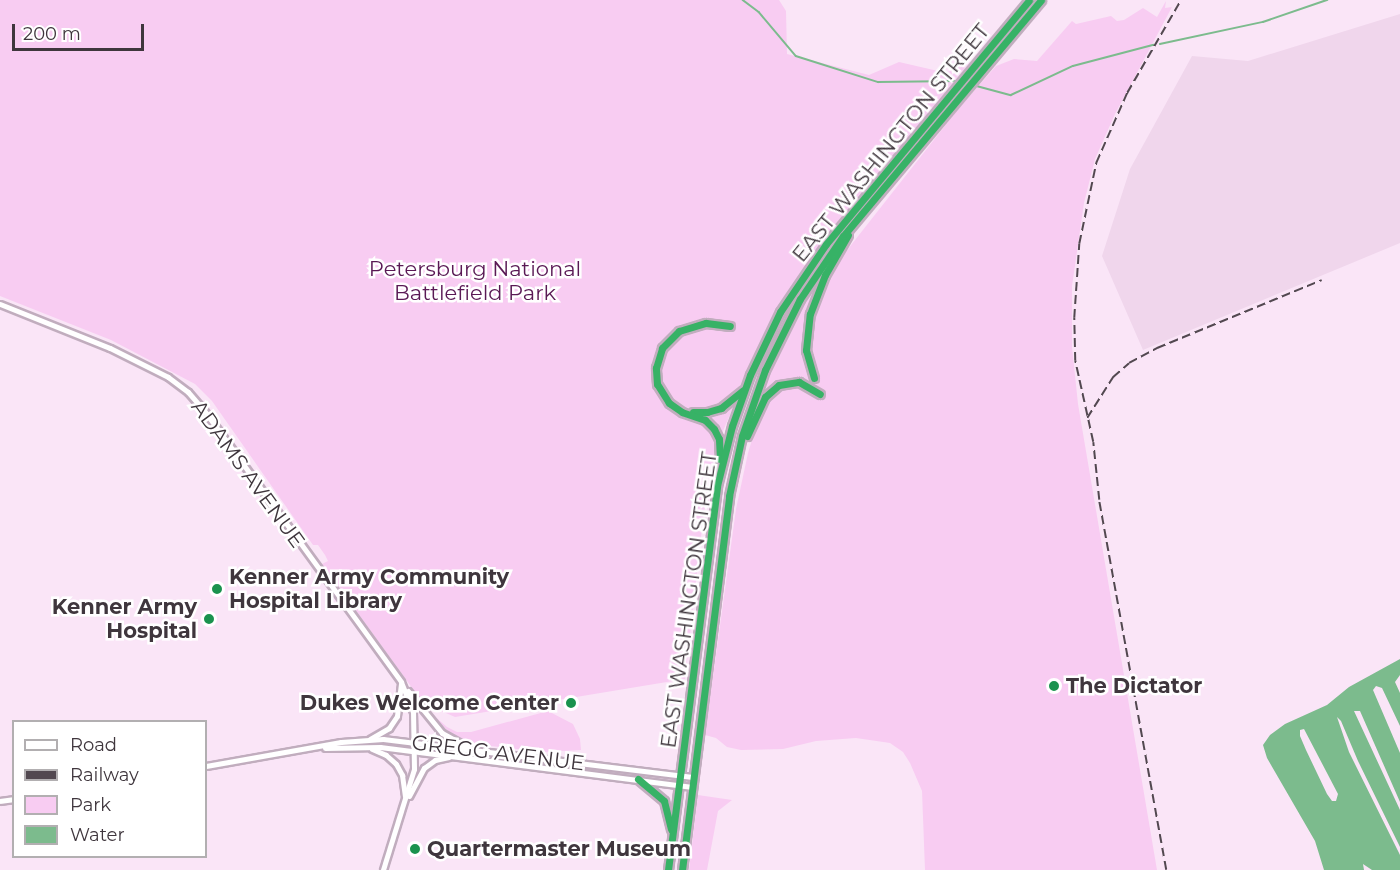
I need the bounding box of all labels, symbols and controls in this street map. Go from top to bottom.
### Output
scale bar [15,12,147,50]
street label: EAST WASHINGTON STREET [787,19,995,267]
text: 200 m [23,23,81,45]
park label: Petersburg National Battlefield Park [369,256,581,306]
street label: ADAMS AVENUE [186,395,310,553]
street label: EAST WASHINGTON STREET [656,450,722,750]
place label: Kenner Army Community Hospital Library [229,564,509,614]
marker: Kenner Army Community Hospital Library [210,582,224,596]
place label: Kenner Army Hospital [52,594,197,644]
marker: Kenner Army Hospital [202,612,216,626]
place label: The Dictator [1066,673,1202,699]
marker: The Dictator [1047,679,1061,693]
place label: Dukes Welcome Center [300,690,559,716]
marker: Dukes Welcome Center [564,696,578,710]
legend [12,720,207,858]
street label: GREGG AVENUE [410,730,586,776]
text: Road [70,734,117,756]
text: Railway [70,764,139,786]
text: Park [70,794,111,816]
text: Water [70,824,125,846]
place label: Quartermaster Museum [427,836,691,862]
marker: Quartermaster Museum [408,842,422,856]

